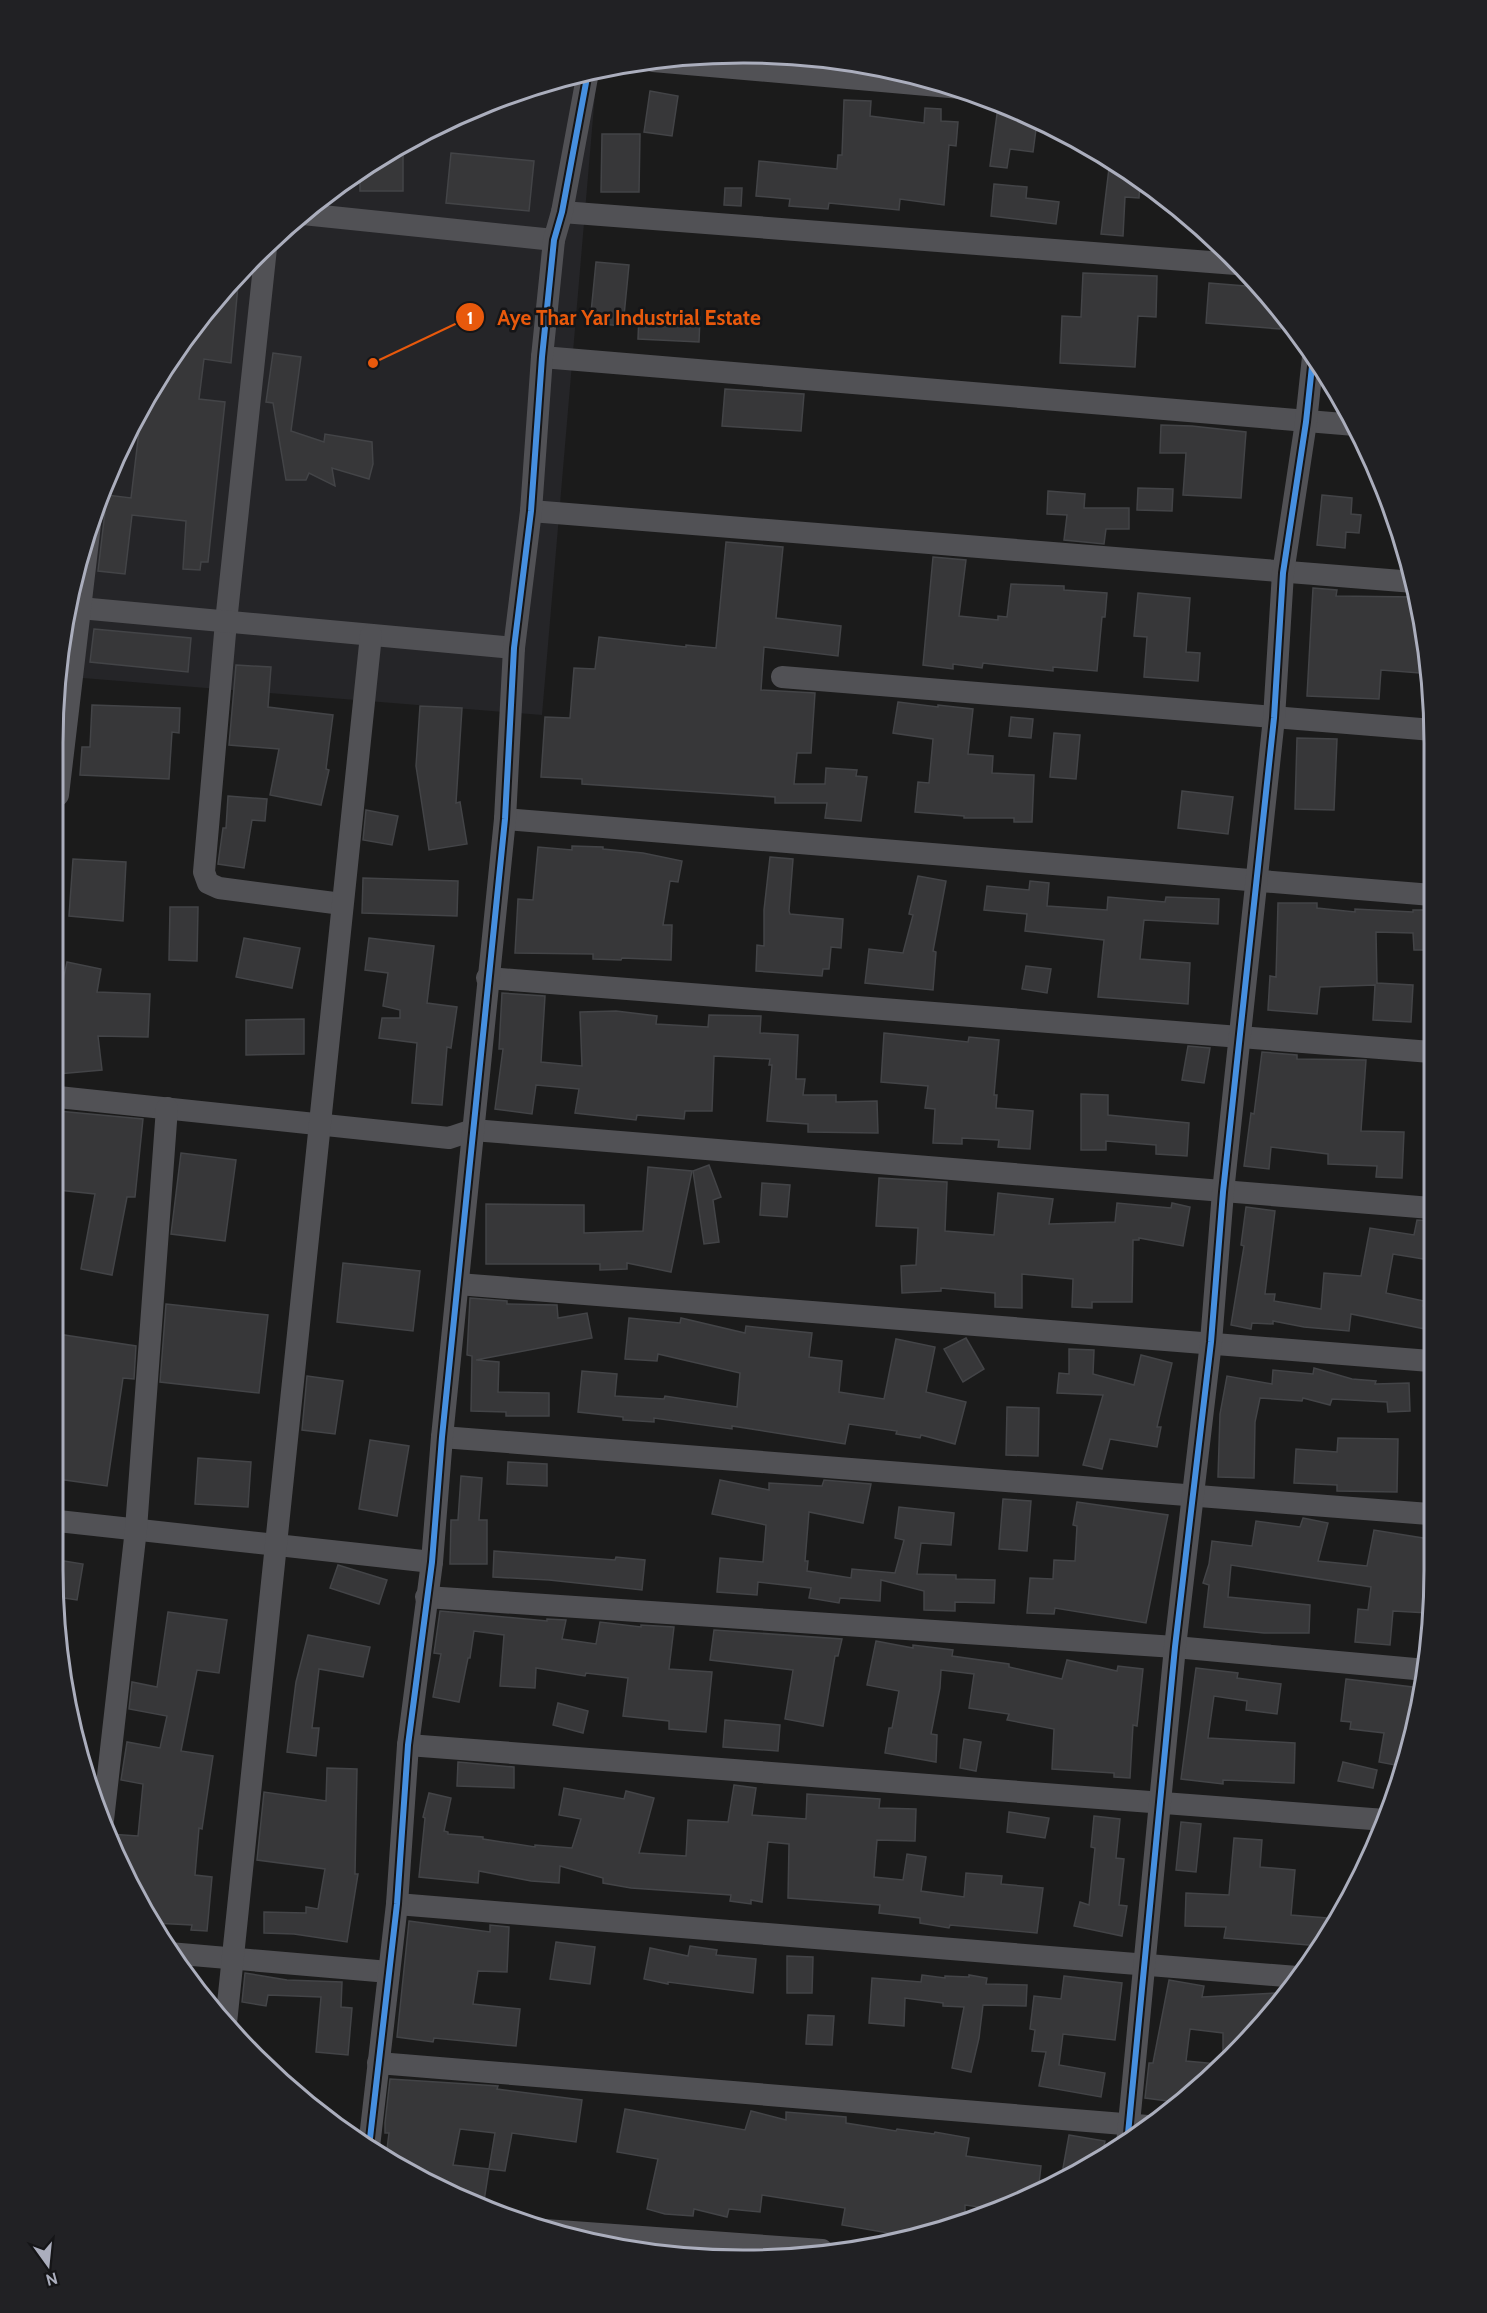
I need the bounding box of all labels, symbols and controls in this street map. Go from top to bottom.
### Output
callout: Aye Thar Yar Industrial Estate [455,298,773,337]
text: Aye Thar Yar Industrial Estate [497,305,761,330]
text: 1 [467,307,473,329]
north arrow [18,2235,78,2295]
text: N [44,2268,60,2290]

